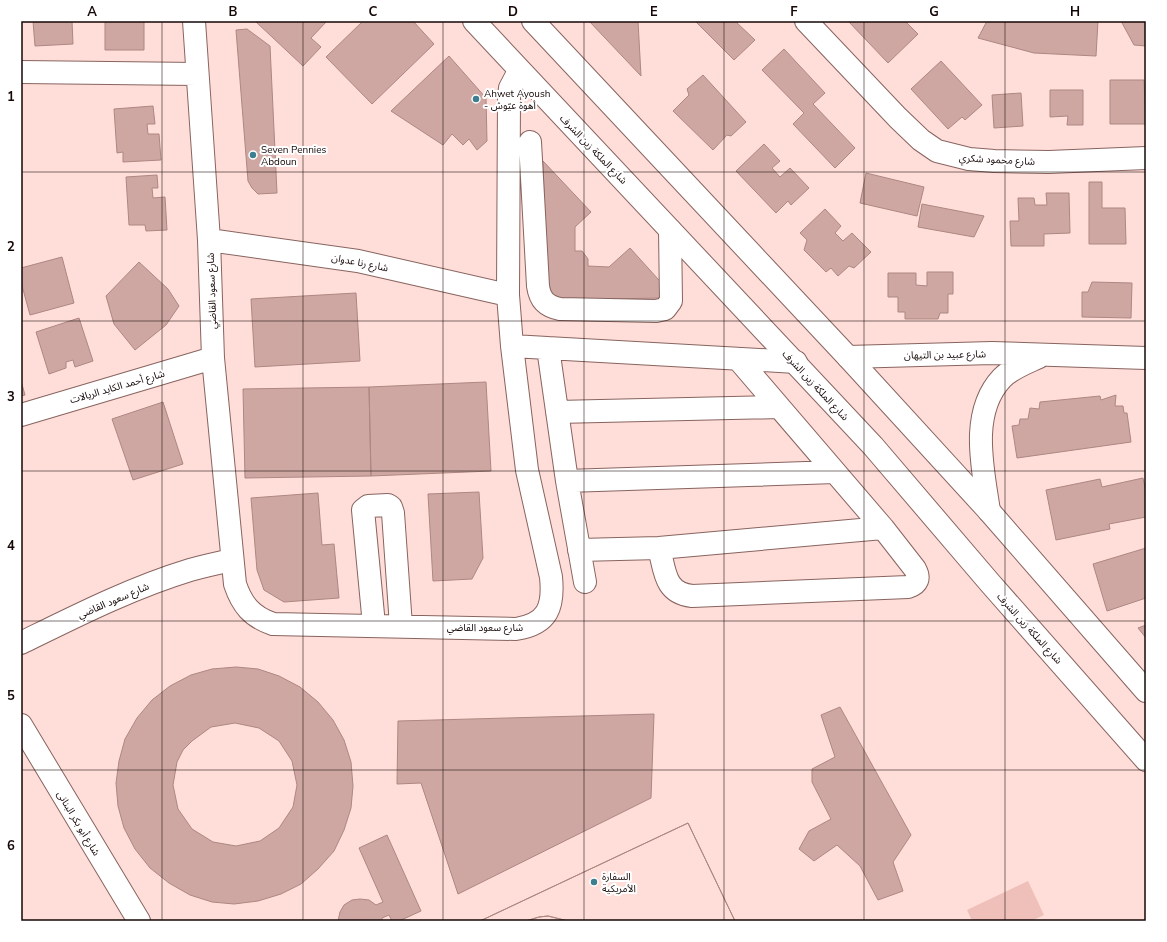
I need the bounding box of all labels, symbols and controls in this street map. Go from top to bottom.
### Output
text: A [87,3,97,21]
text: B [229,3,238,21]
text: C [369,3,378,21]
text: D [508,3,518,21]
text: E [650,3,658,21]
text: F [790,3,798,21]
text: G [929,3,939,21]
text: H [1070,3,1080,21]
place label: Ahwet Ayoush - أهوة عيّوش [484,87,550,113]
text: 1 [7,88,15,106]
marker: Ahwet Ayoush - أهوة عيّوش [471,94,481,104]
street label: شارع الملكة زين الشرف [556,112,630,188]
place label: Seven Pennies Abdoun [261,143,326,169]
marker: Seven Pennies Abdoun [248,150,258,160]
street label: شارع محمود شكري [959,151,1035,169]
text: 2 [7,238,15,256]
street label: شارع رنا عدوان [330,251,390,275]
street label: شارع سعود القاضي [204,252,221,329]
street label: شارع الملكة زين الشرف [779,347,852,424]
street label: شارع عبيد بن التيهان [904,347,986,363]
street label: شارع أحمد الكايد الريالات [68,367,167,407]
text: 3 [7,388,15,406]
text: 4 [7,537,15,555]
street label: شارع سعود القاضي [75,579,152,623]
street label: شارع الملكة زين الشرف [993,590,1065,667]
street label: شارع سعود القاضي [447,621,523,635]
text: 5 [7,687,15,705]
street label: شارع أبو بكر البنانى [53,788,103,859]
text: 6 [7,837,15,855]
place label: السفارة الأمريكية [602,870,636,896]
marker: السفارة الأمريكية [589,877,599,887]

